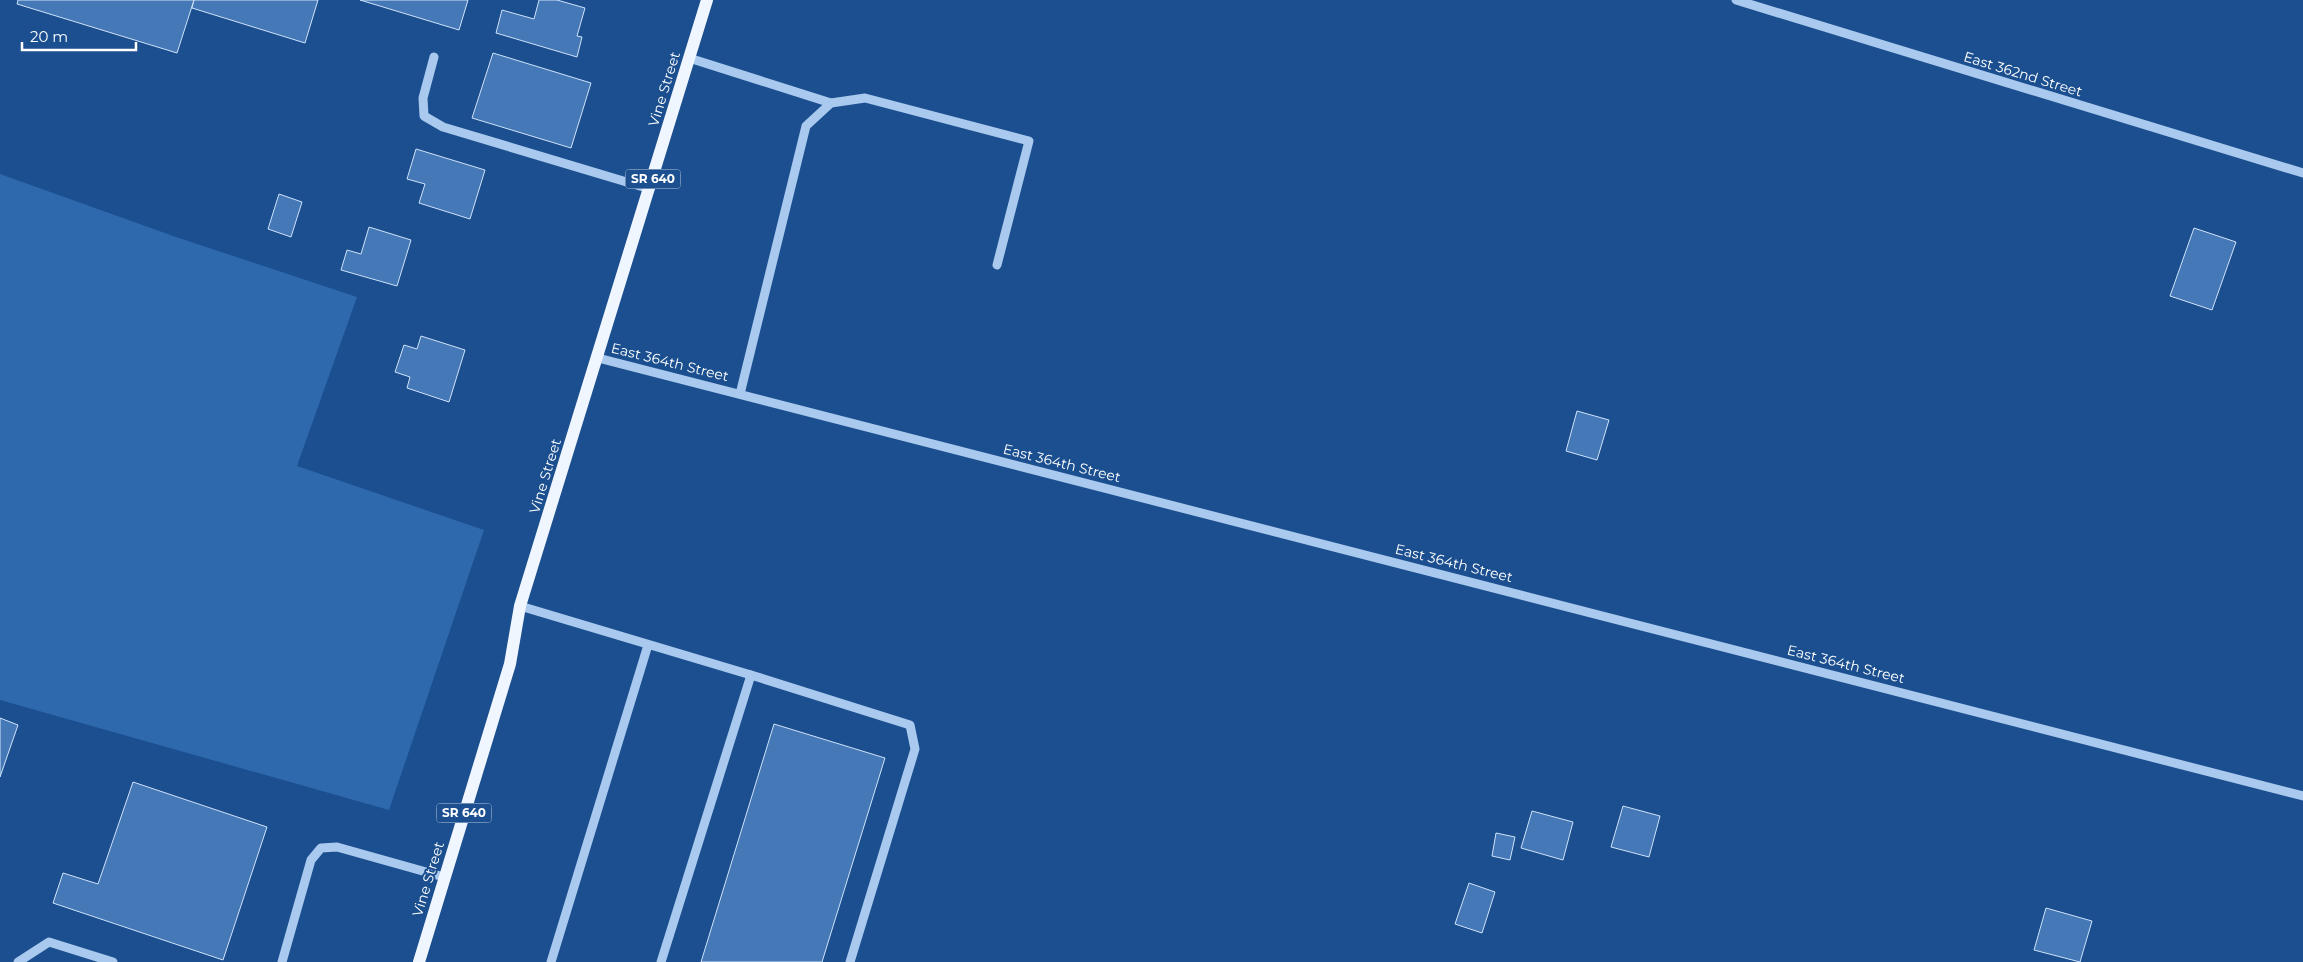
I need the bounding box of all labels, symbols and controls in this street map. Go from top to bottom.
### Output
scale bar [22,20,136,52]
text: 20 m [30,27,68,46]
street label: East 362nd Street [1962,47,2085,101]
street label: Vine Street [644,49,684,129]
road number: SR 640 [626,170,680,188]
street label: East 364th Street [609,339,731,385]
street label: Vine Street [525,436,565,516]
street label: East 364th Street [1001,440,1123,486]
street label: East 364th Street [1393,540,1515,586]
street label: East 364th Street [1785,641,1907,687]
road number: SR 640 [436,804,492,822]
street label: Vine Street [408,839,448,919]

